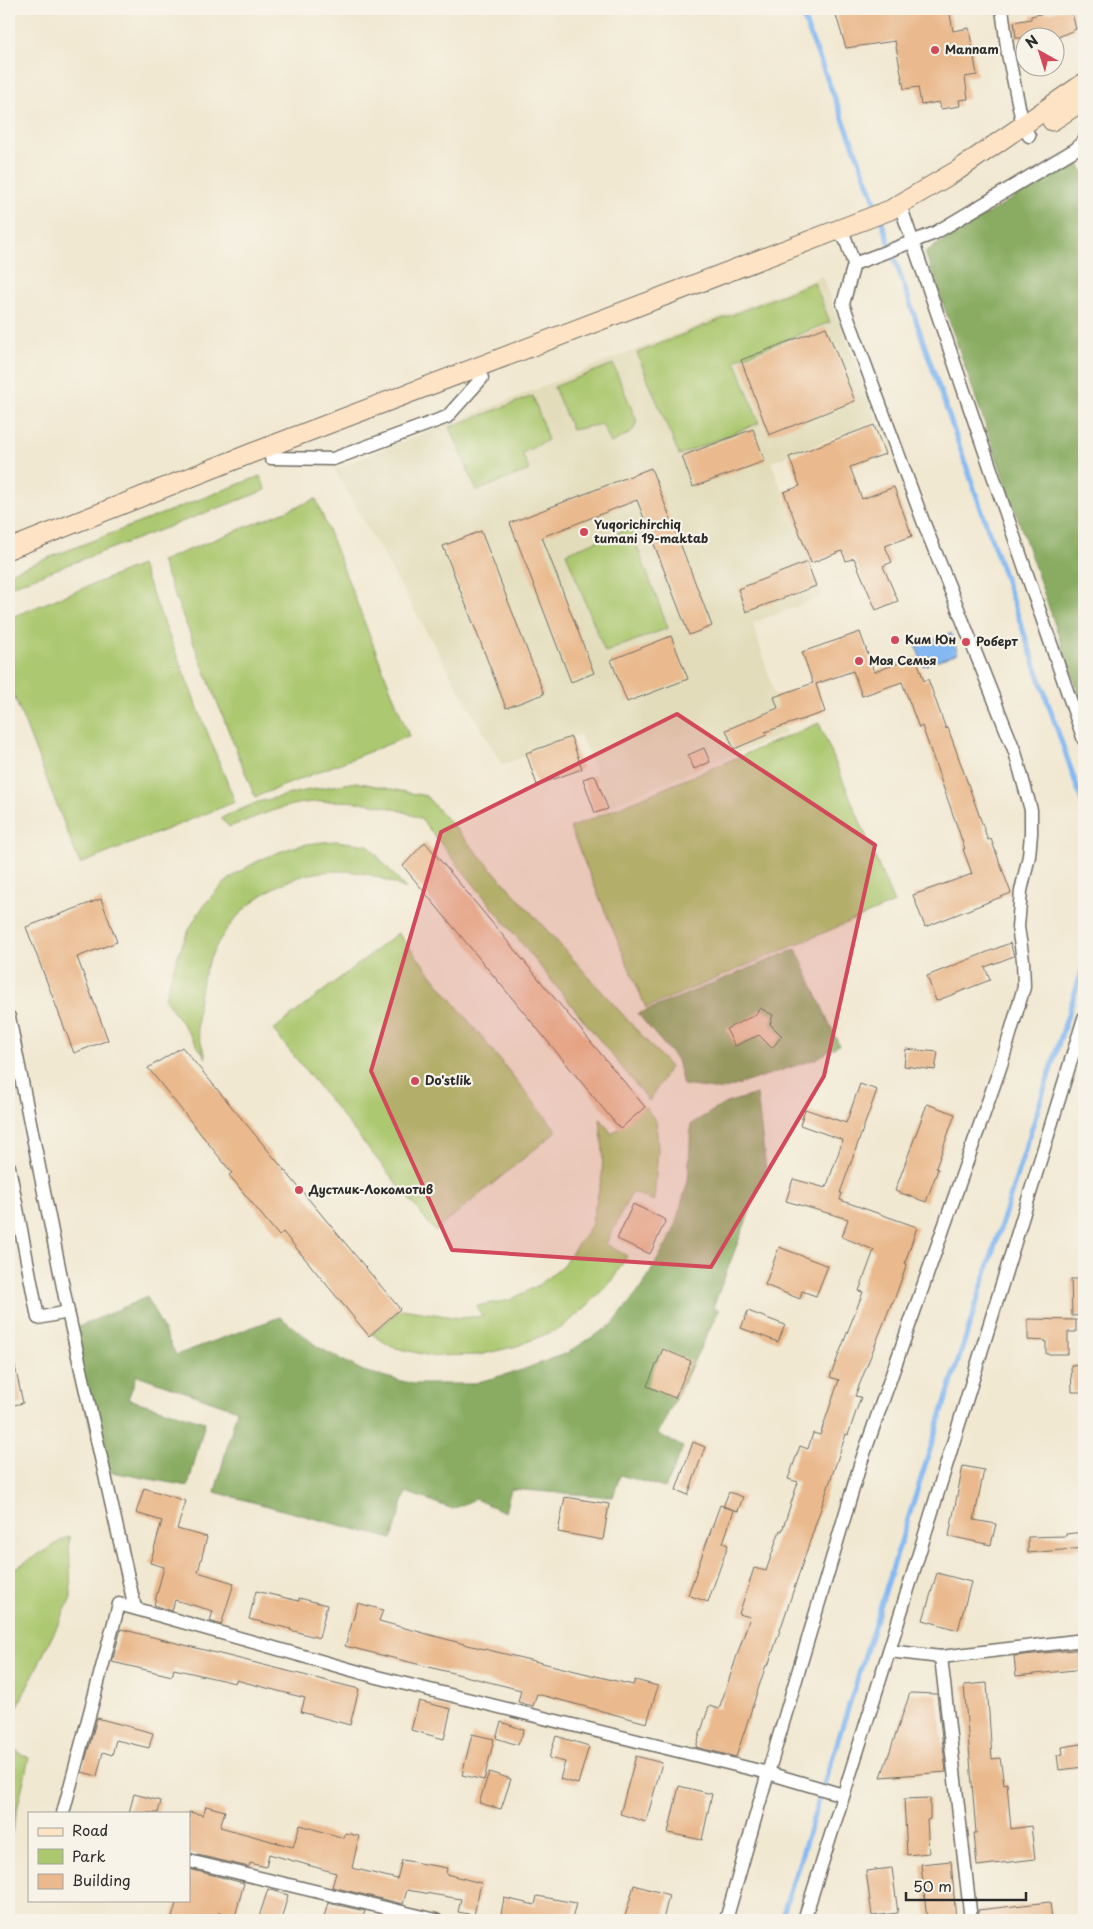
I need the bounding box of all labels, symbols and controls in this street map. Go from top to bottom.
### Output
north arrow [1016,28,1066,78]
text: N [1021,30,1042,53]
place label: Mannam [945,40,999,58]
marker: Mannam [929,44,941,56]
place label: Yuqorichirchiq tumani 19-maktab [594,515,708,547]
marker: Yuqorichirchiq tumani 19-maktab [578,526,590,538]
place label: Ким Юн [905,630,956,648]
place label: Роберт [976,632,1019,650]
marker: Ким Юн [889,634,901,646]
marker: Роберт [960,636,972,648]
place label: Моя Семья [869,651,937,669]
marker: Моя Семья [853,655,865,667]
place label: Do'stlik [425,1071,471,1089]
marker: Do'stlik [409,1075,421,1087]
place label: Дустлик-Локомотив [308,1180,433,1198]
marker: Дустлик-Локомотив [293,1184,305,1196]
legend [28,1812,190,1902]
text: Road [72,1818,108,1841]
text: Park [72,1844,106,1867]
text: Building [72,1868,131,1891]
scale bar [906,1869,1026,1901]
text: 50 m [913,1874,952,1897]

